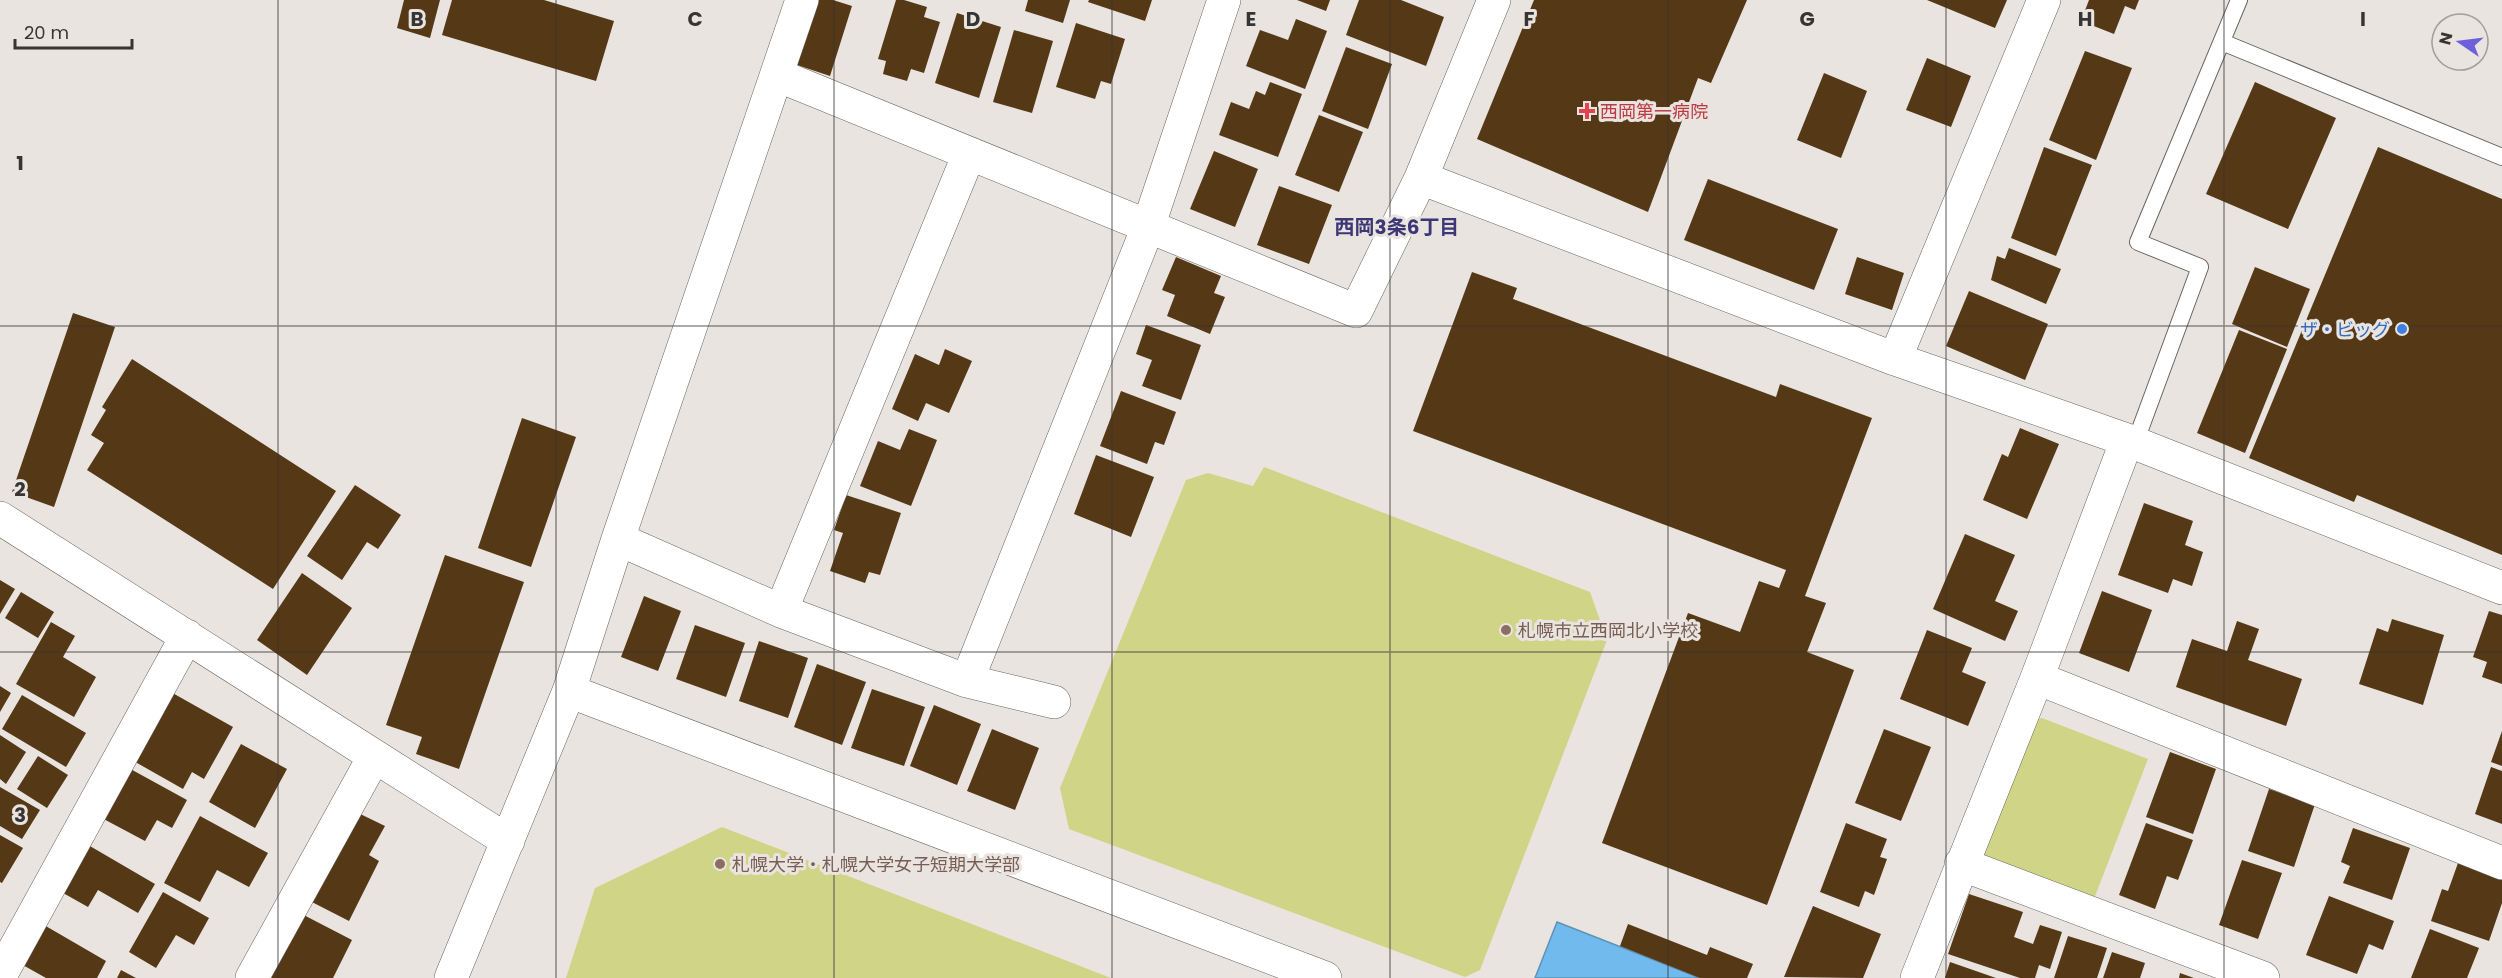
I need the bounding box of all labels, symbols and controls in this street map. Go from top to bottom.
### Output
text: B [410,5,424,33]
text: C [687,5,703,33]
text: D [966,5,980,33]
text: E [1246,5,1256,33]
text: F [1524,5,1535,33]
text: G [1799,5,1815,33]
text: H [2078,5,2092,33]
text: I [2360,5,2366,33]
scale bar [15,12,132,50]
north arrow [2430,12,2490,72]
text: 20 m [24,20,69,45]
text: N [2433,30,2459,47]
place label: 西岡第一病院 [1600,99,1708,124]
marker: 西岡第一病院 [1578,102,1596,120]
text: 1 [16,149,24,177]
district label: 西岡3条6丁目 [1335,213,1459,241]
place label: ザ・ビッグ [2300,317,2390,342]
marker: ザ・ビッグ [2395,322,2409,336]
text: 2 [14,475,26,503]
place label: 札幌市立西岡北小学校 [1518,618,1698,643]
marker: 札幌市立西岡北小学校 [1499,623,1513,637]
text: 3 [14,801,26,829]
place label: 札幌大学・札幌大学女子短期大学部 [732,852,1020,877]
marker: 札幌大学・札幌大学女子短期大学部 [713,857,727,871]

